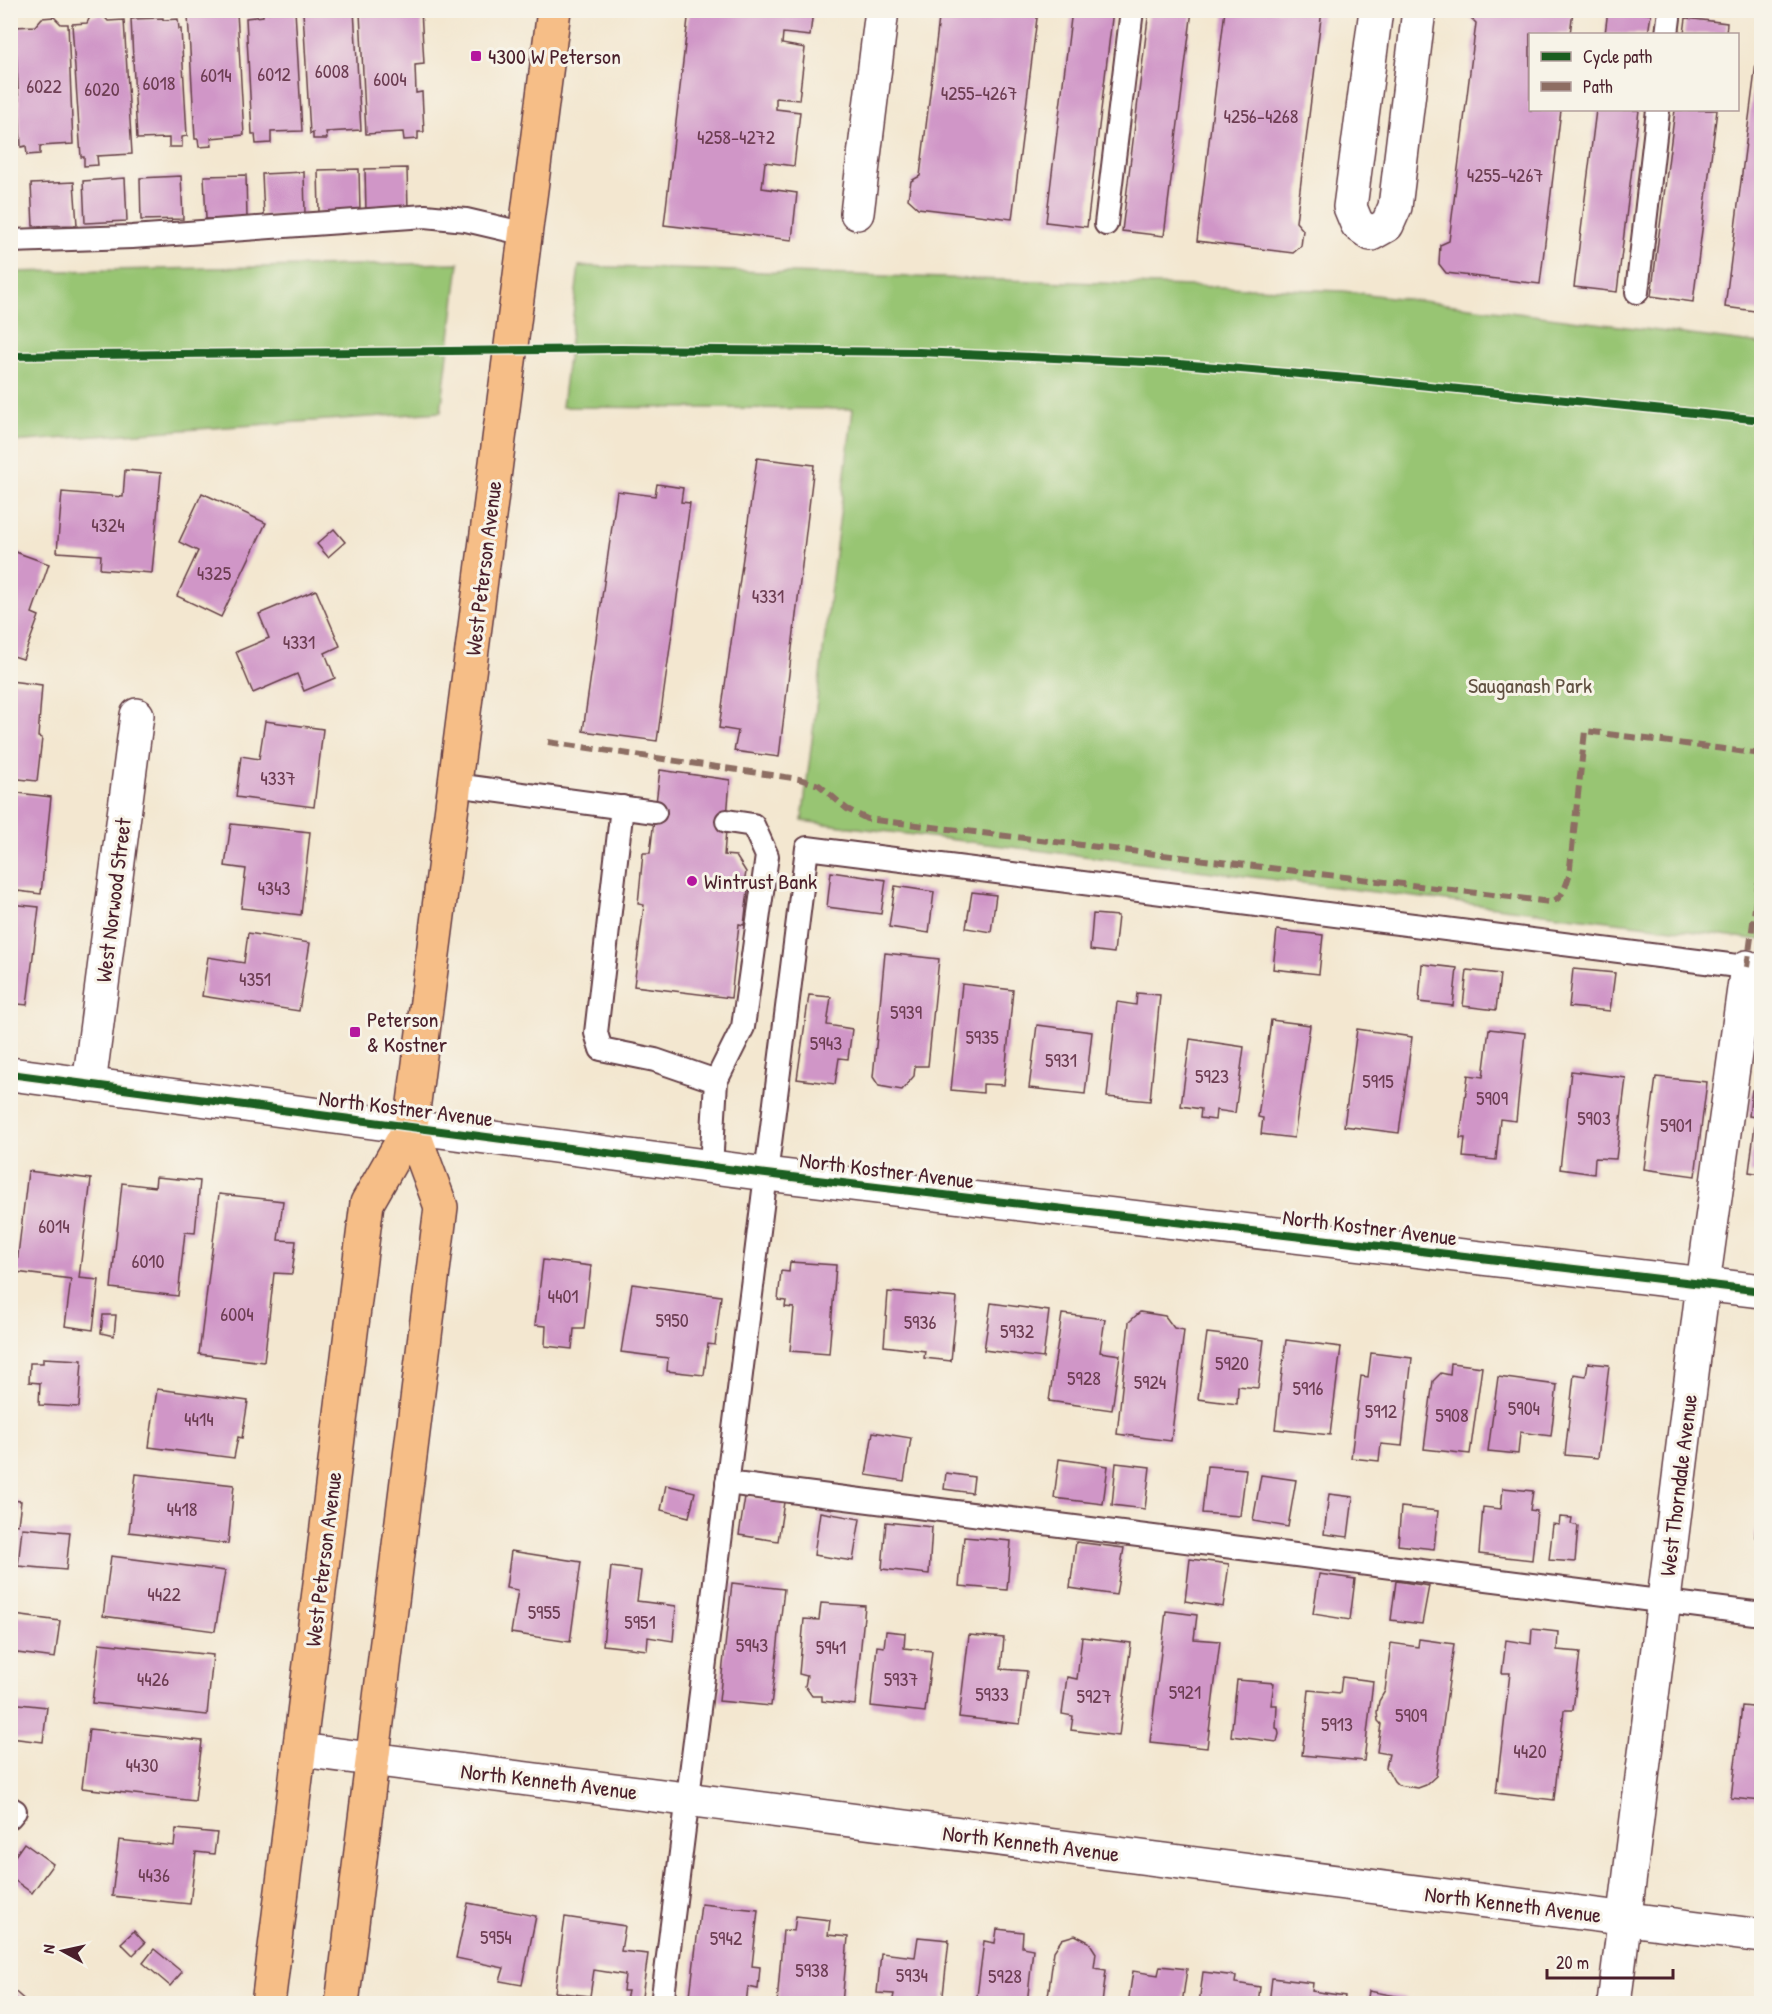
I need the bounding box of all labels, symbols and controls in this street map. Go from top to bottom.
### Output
legend [1529,33,1739,111]
place label: 4300 W Peterson [488,41,621,71]
text: Cycle path [1583,44,1653,69]
marker: 4300 W Peterson [469,49,483,63]
house number: 6008 [315,57,349,84]
house number: 6012 [257,60,291,87]
house number: 6014 [200,61,232,88]
house number: 6004 [373,65,407,92]
house number: 6018 [143,69,175,96]
house number: 6022 [26,72,62,99]
text: Path [1583,74,1613,99]
house number: 6020 [84,75,120,102]
house number: 4255-4267 [941,79,1017,106]
house number: 4256-4268 [1224,102,1298,129]
house number: 4258-4272 [697,123,776,150]
house number: 4255-4267 [1467,161,1543,188]
street label: West Peterson Avenue [457,479,509,657]
house number: 4324 [91,511,125,538]
house number: 4325 [197,559,232,586]
house number: 4331 [752,582,784,609]
house number: 4331 [283,628,315,655]
park label: Sauganash Park [1468,670,1592,700]
house number: 4337 [260,764,296,791]
street label: West Norwood Street [88,816,138,984]
place label: Wintrust Bank [704,866,817,896]
house number: 4343 [258,874,290,901]
marker: Wintrust Bank [685,874,699,888]
house number: 4351 [239,965,271,992]
house number: 5939 [890,998,922,1025]
place label: Peterson & Kostner [367,1004,448,1059]
house number: 5935 [965,1023,999,1050]
marker: Peterson & Kostner [348,1025,362,1039]
house number: 5943 [810,1029,842,1056]
house number: 5931 [1045,1046,1077,1073]
house number: 5923 [1195,1062,1229,1089]
house number: 5915 [1362,1067,1394,1094]
street label: North Kostner Avenue [317,1082,495,1134]
house number: 5909 [1476,1084,1508,1111]
house number: 5903 [1577,1104,1611,1131]
house number: 5901 [1660,1111,1692,1138]
street label: North Kostner Avenue [798,1144,976,1196]
street label: North Kostner Avenue [1281,1201,1459,1253]
house number: 6014 [38,1212,70,1239]
house number: 6010 [131,1247,165,1274]
house number: 4401 [547,1282,579,1309]
house number: 6004 [220,1300,254,1327]
house number: 5950 [655,1306,689,1333]
house number: 5936 [904,1308,936,1335]
house number: 5932 [1000,1317,1035,1344]
house number: 5920 [1215,1349,1249,1376]
house number: 5928 [1067,1364,1101,1391]
house number: 5924 [1134,1368,1166,1395]
house number: 5916 [1292,1374,1324,1401]
street label: West Thorndale Avenue [1652,1392,1704,1578]
house number: 5904 [1508,1394,1540,1421]
house number: 5912 [1365,1397,1398,1424]
house number: 5908 [1435,1401,1469,1428]
house number: 4414 [184,1405,214,1432]
street label: West Peterson Avenue [297,1470,349,1648]
house number: 4418 [167,1495,197,1522]
house number: 4422 [147,1580,181,1607]
house number: 5955 [528,1598,561,1625]
house number: 5951 [624,1608,656,1635]
house number: 5943 [736,1631,768,1658]
house number: 5941 [816,1633,846,1660]
house number: 4426 [137,1665,169,1692]
house number: 5937 [884,1665,918,1692]
house number: 5921 [1169,1678,1201,1705]
house number: 5933 [975,1680,1009,1707]
house number: 5927 [1076,1682,1112,1709]
house number: 5909 [1395,1701,1427,1728]
house number: 5913 [1321,1710,1353,1737]
house number: 4420 [1513,1737,1547,1764]
house number: 4430 [126,1751,158,1778]
street label: North Kenneth Avenue [459,1755,639,1807]
street label: North Kenneth Avenue [941,1817,1121,1869]
house number: 4436 [138,1861,170,1888]
street label: North Kenneth Avenue [1423,1878,1603,1930]
north arrow [33,1921,93,1981]
house number: 5954 [480,1923,512,1950]
house number: 5942 [710,1924,743,1951]
scale bar [1547,1942,1673,1980]
text: N [37,1943,60,1955]
text: 20 m [1556,1950,1589,1975]
house number: 5938 [795,1956,829,1983]
house number: 5934 [896,1961,928,1988]
house number: 5928 [988,1962,1022,1989]

